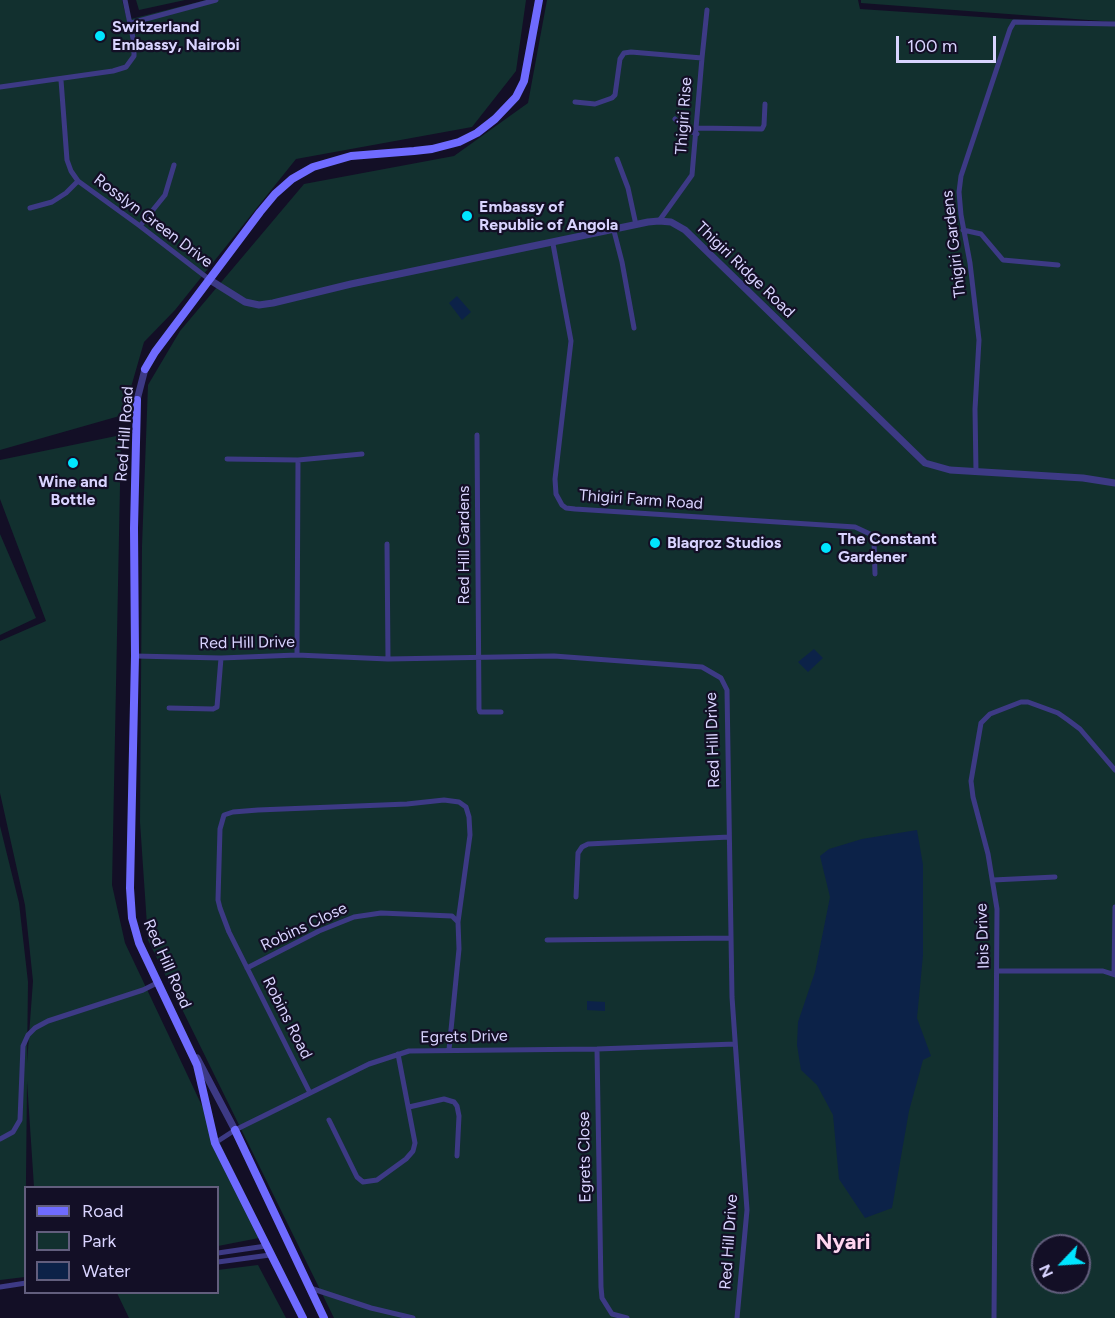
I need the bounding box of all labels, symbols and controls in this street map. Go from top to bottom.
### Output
place label: Switzerland Embassy, Nairobi [112,17,240,55]
scale bar [899,24,1000,62]
marker: Switzerland Embassy, Nairobi [93,29,107,43]
text: 100 m [907,35,957,57]
street label: Thigiri Rise [672,77,696,155]
street label: Rosslyn Green Drive [90,170,216,272]
street label: Thigiri Gardens [938,189,970,299]
place label: Embassy of Republic of Angola [479,197,618,235]
marker: Embassy of Republic of Angola [460,209,474,223]
street label: Thigiri Ridge Road [692,218,798,322]
street label: Red Hill Road [112,386,138,482]
marker: Wine and Bottle [66,456,80,470]
place label: Wine and Bottle [39,472,107,510]
street label: Red Hill Gardens [454,485,474,605]
street label: Thigiri Farm Road [578,486,704,514]
place label: The Constant Gardener [838,529,937,567]
place label: Blaqroz Studios [667,533,781,553]
marker: Blaqroz Studios [648,536,662,550]
marker: The Constant Gardener [819,541,833,555]
street label: Red Hill Drive [199,633,295,653]
street label: Red Hill Drive [702,692,724,788]
street label: Robins Close [258,899,350,955]
street label: Ibis Drive [972,903,994,969]
street label: Red Hill Road [139,916,195,1012]
street label: Robins Road [258,974,316,1062]
street label: Egrets Drive [420,1027,508,1047]
street label: Egrets Close [575,1111,595,1203]
legend [24,1186,219,1294]
street label: Red Hill Drive [716,1194,742,1290]
text: Road [82,1200,123,1222]
text: Park [82,1230,116,1252]
district label: Nyari [815,1230,871,1256]
north arrow [1031,1234,1091,1294]
text: Water [82,1260,130,1282]
text: N [1035,1261,1057,1281]

